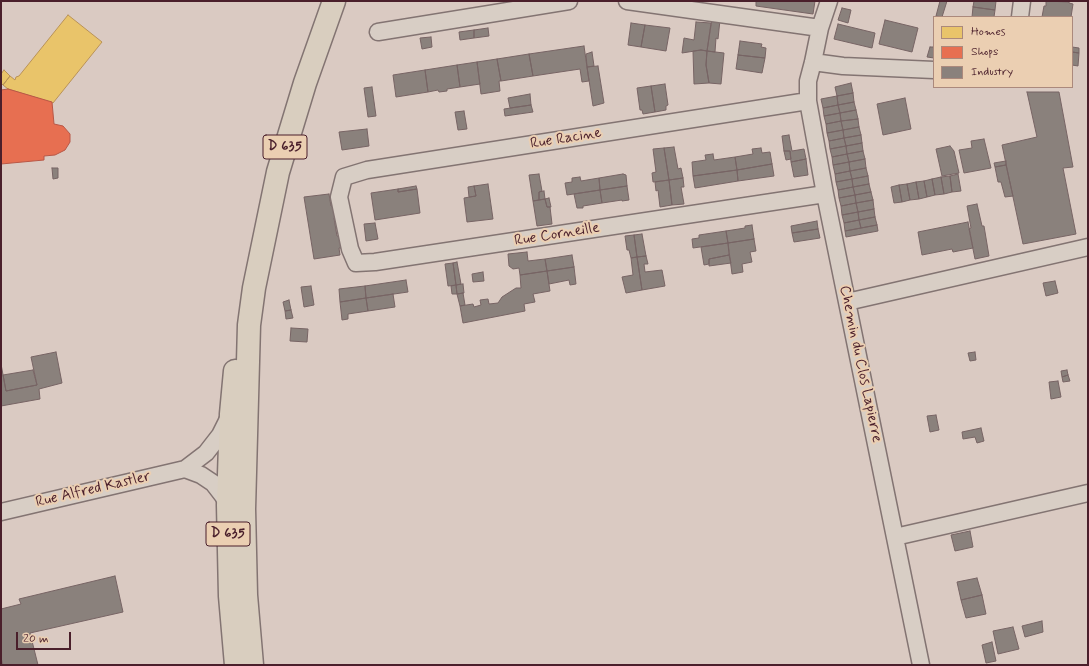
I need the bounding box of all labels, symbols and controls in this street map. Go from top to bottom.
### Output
legend [933,16,1073,88]
text: Homes [971,24,1006,40]
text: Shops [971,44,998,60]
text: Industry [971,64,1013,80]
street label: Rue Racine [529,124,603,154]
road number: D 635 [263,135,307,159]
street label: Rue Corneille [513,219,601,251]
street label: Chemin du Clos Lapierre [835,284,885,444]
street label: Rue Alfred Kastler [34,468,152,512]
road number: D 635 [206,522,250,546]
scale bar [18,624,73,650]
text: 20 m [23,631,49,647]

